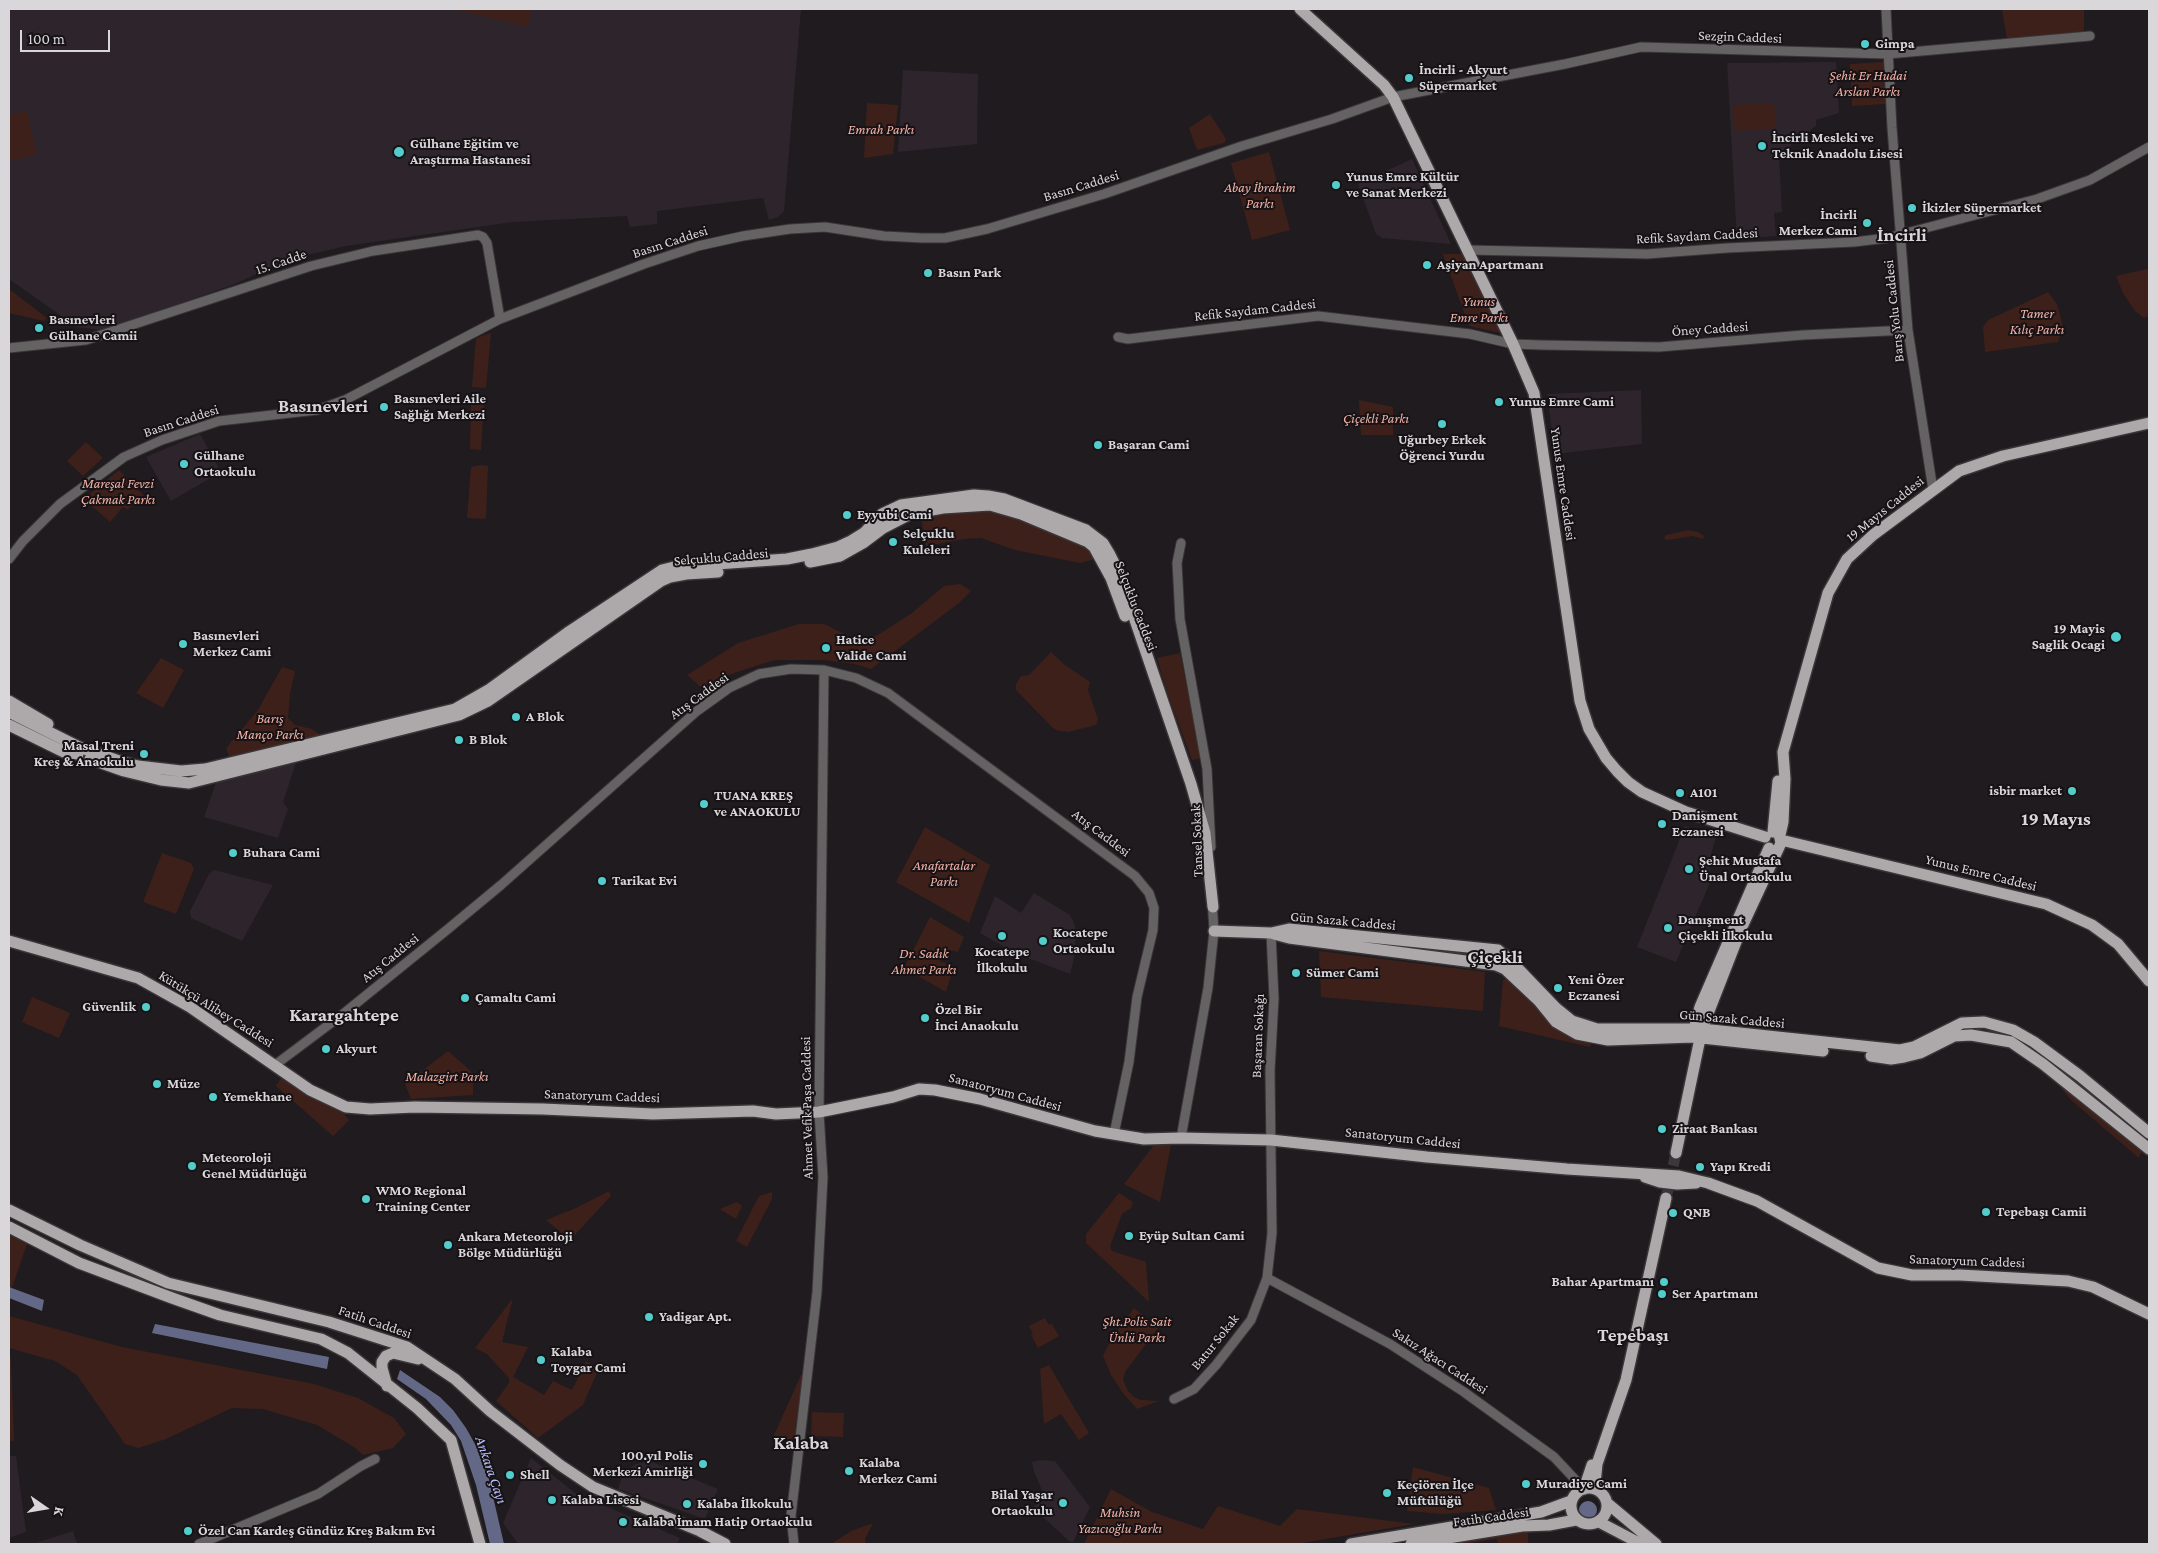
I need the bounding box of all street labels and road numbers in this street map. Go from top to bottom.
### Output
street label: Sezgin Caddesi [1698,27,1782,47]
street label: Basın Caddesi [1041,167,1121,205]
street label: Basın Caddesi [630,222,710,262]
street label: Refik Saydam Caddesi [1636,224,1758,248]
street label: 15. Cadde [253,246,309,278]
street label: Barış Yolu Caddesi [1880,259,1908,363]
street label: Refik Saydam Caddesi [1193,295,1317,325]
street label: Öney Caddesi [1671,318,1749,340]
street label: Basın Caddesi [141,401,221,441]
street label: Yunus Emre Caddesi [1547,426,1579,542]
street label: 19 Mayıs Caddesi [1843,472,1927,546]
street label: Selçuklu Caddesi [673,545,769,569]
street label: Selçuklu Caddesi [1111,559,1161,653]
street label: Atış Caddesi [666,669,732,723]
street label: Tansel Sokak [1187,805,1207,877]
street label: Atış Caddesi [1068,806,1134,860]
street label: Yunus Emre Caddesi [1924,851,2038,895]
street label: Gün Sazak Caddesi [1290,908,1396,934]
street label: Atış Caddesi [358,930,422,986]
street label: Kütükçü Alibey Caddesi [156,967,276,1051]
street label: Başaran Sokağı [1248,994,1268,1078]
street label: Gün Sazak Caddesi [1679,1006,1785,1032]
street label: Ahmet Vefik Paşa Caddesi [797,1036,817,1180]
street label: Sanatoryum Caddesi [947,1069,1063,1115]
street label: Sanatoryum Caddesi [544,1086,660,1106]
street label: Sanatoryum Caddesi [1344,1124,1462,1152]
street label: Sanatoryum Caddesi [1909,1251,2025,1271]
street label: Fatih Caddesi [336,1302,414,1342]
street label: Batur Sokak [1187,1311,1243,1373]
street label: Sakız Ağacı Caddesi [1389,1324,1491,1398]
street label: Fatih Caddesi [1452,1503,1530,1531]

